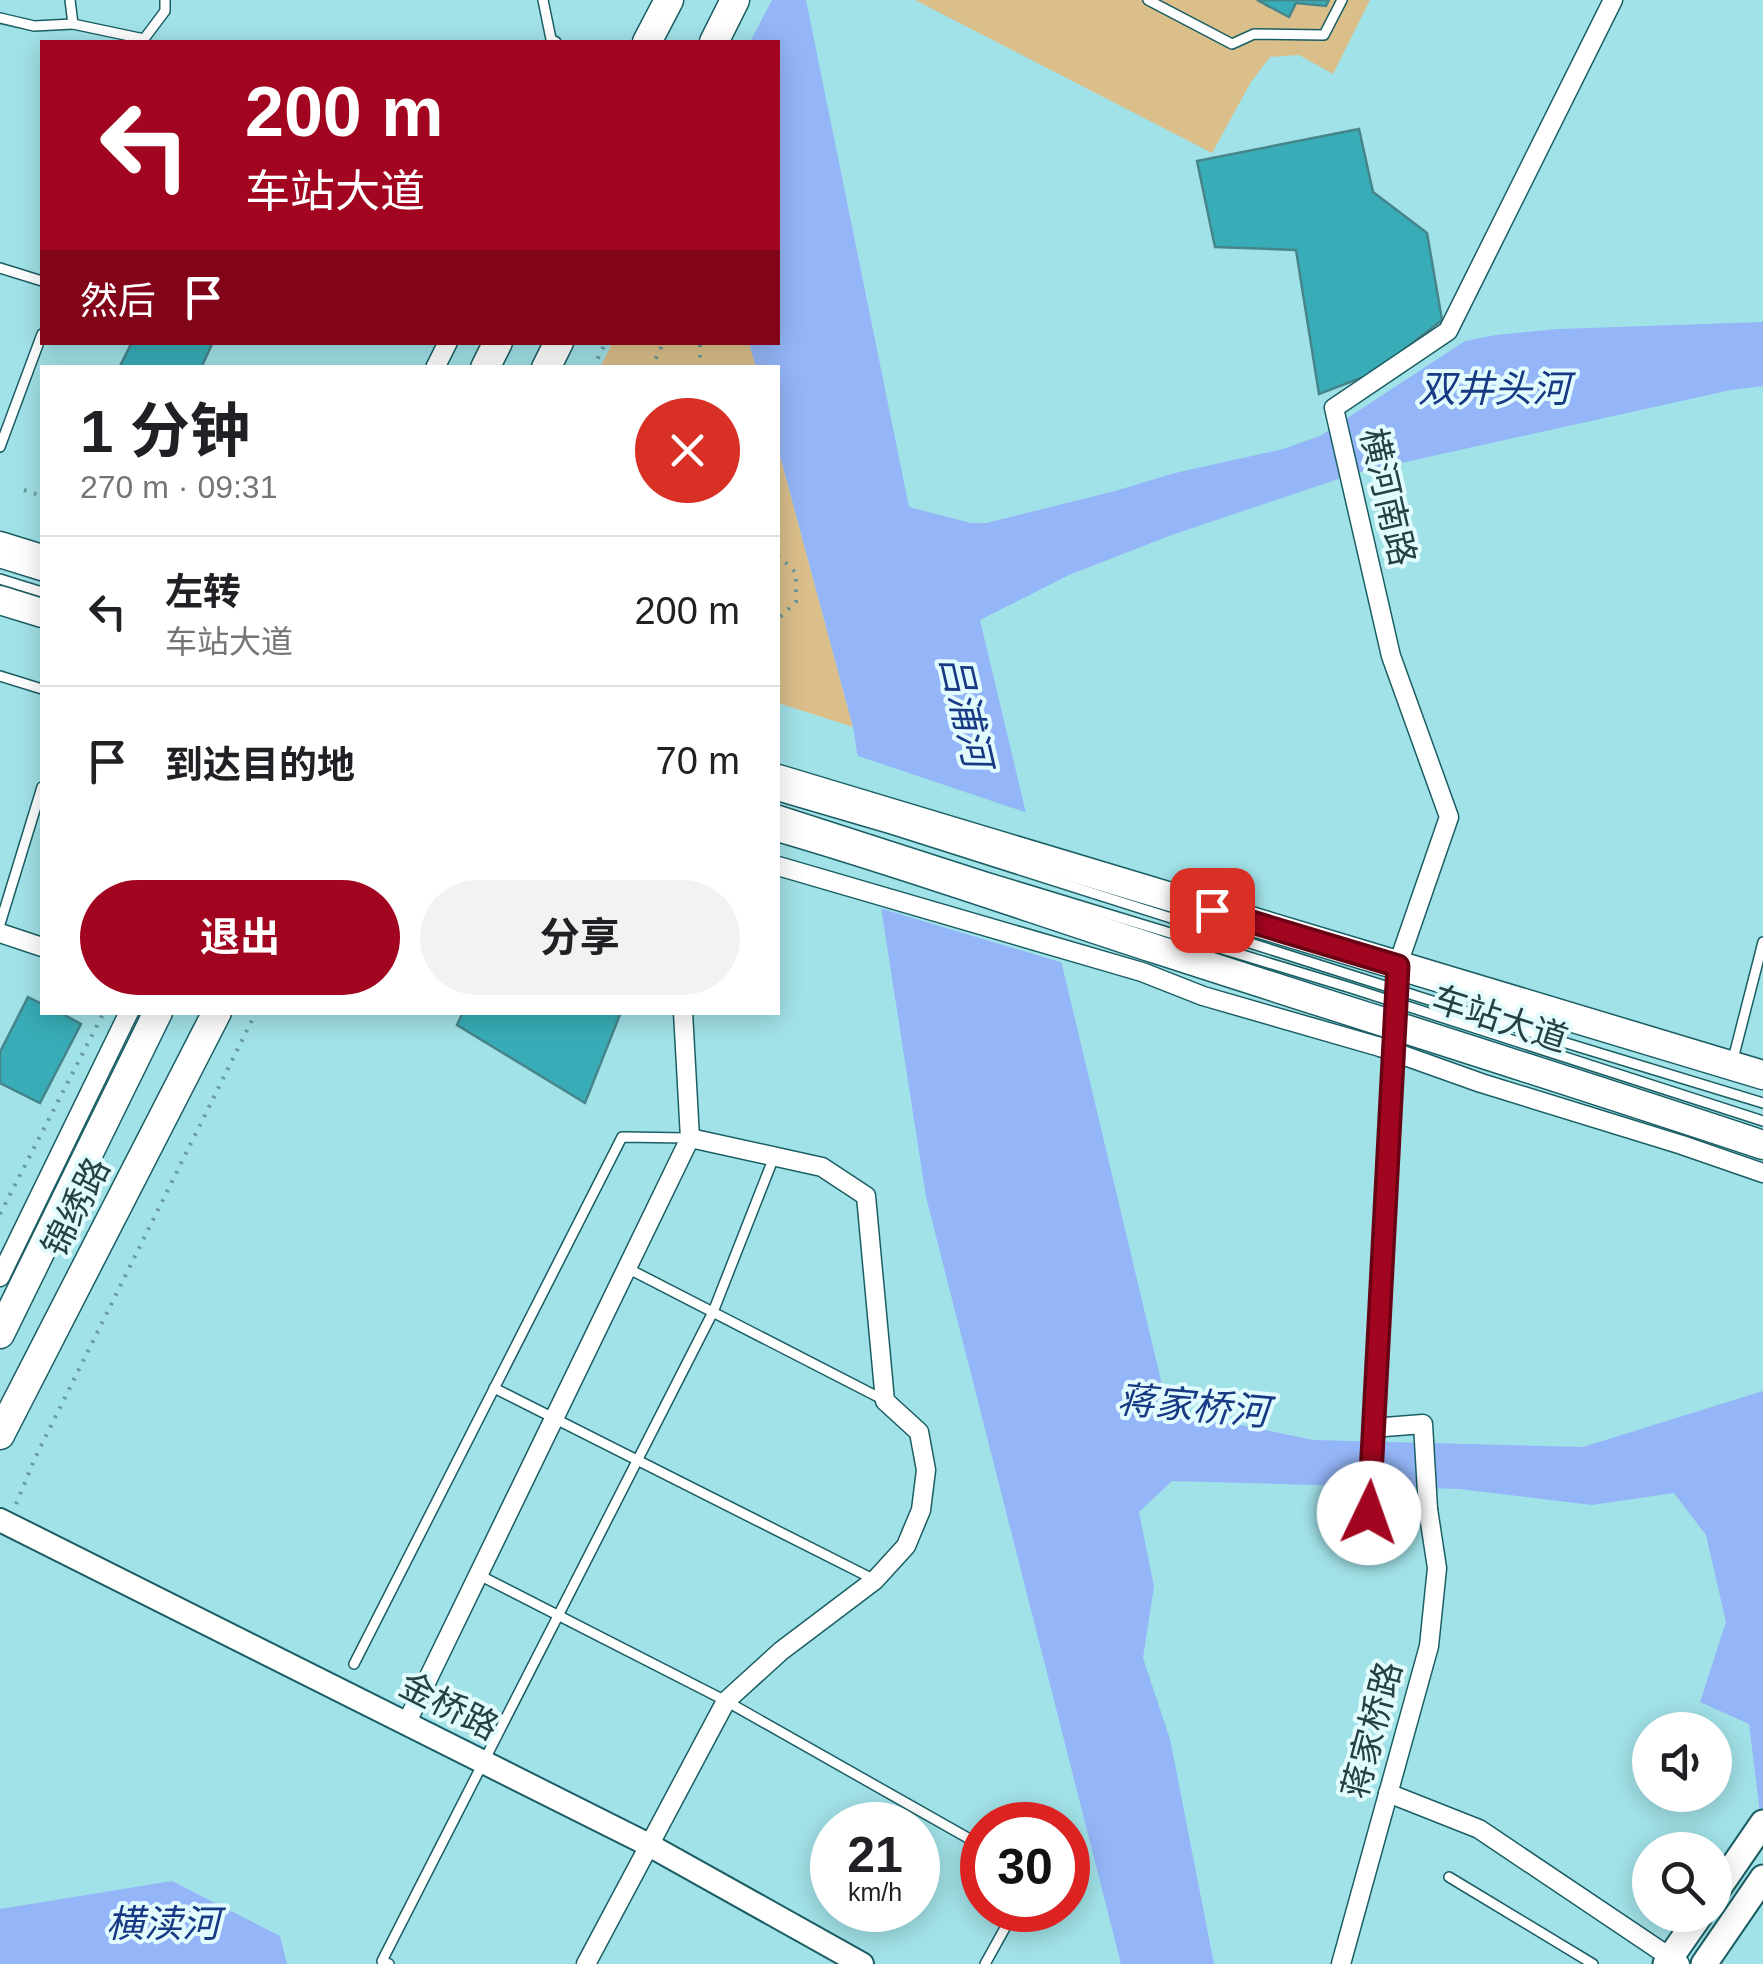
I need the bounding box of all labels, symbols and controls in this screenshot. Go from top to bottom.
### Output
text: 200 m [245,73,443,151]
icon: left [80,80,210,210]
text: 车站大道 [245,166,425,217]
icon: arrive [176,270,231,325]
text: 然后 [80,280,156,322]
water label: 双井头河 [1418,368,1577,410]
text: 1 分钟 [80,398,250,465]
button: close [635,398,740,503]
street label: 横河南路 [1354,424,1423,569]
text: 270 m · 09:31 [80,469,277,505]
text: 左转 [165,571,241,613]
icon: left [80,584,135,639]
text: 200 m [634,590,740,632]
text: 车站大道 [165,624,293,660]
water label: 吕浦河 [933,651,1001,778]
icon: arrive [80,734,135,789]
text: 70 m [656,740,740,782]
text: 到达目的地 [165,744,355,786]
pin [1170,868,1255,953]
button: 退出 [80,880,400,995]
button: 分享 [420,880,740,995]
icon: arrive [1185,883,1240,938]
street label: 车站大道 [1428,978,1573,1059]
street label: 锦绣路 [34,1151,117,1262]
water label: 蒋家桥河 [1115,1378,1278,1434]
position arrow [1317,1461,1421,1565]
street label: 蒋家桥路 [1335,1657,1408,1803]
street label: 金桥路 [394,1664,505,1747]
map controls [1632,1712,1732,1932]
button: sound [1632,1712,1732,1812]
speed limit sign: 30 [960,1802,1090,1932]
text: 21 [847,1827,903,1883]
button: search [1632,1832,1732,1932]
text: km/h [848,1878,902,1906]
water label: 横渎河 [106,1903,227,1945]

